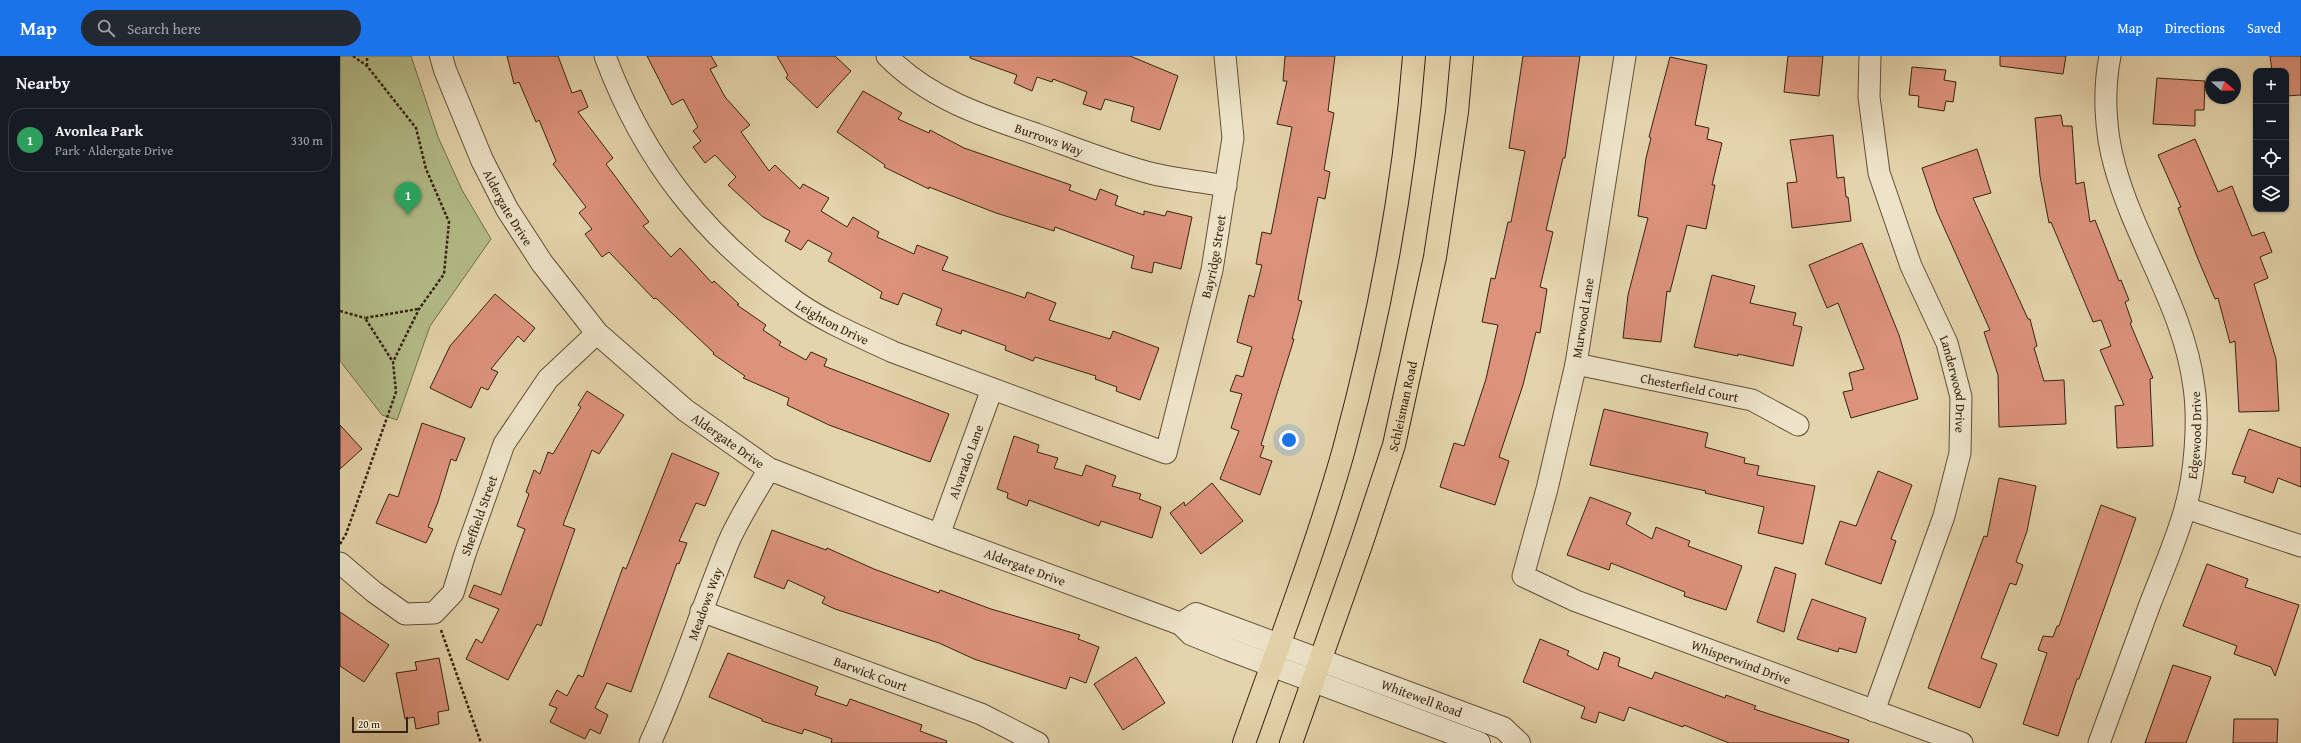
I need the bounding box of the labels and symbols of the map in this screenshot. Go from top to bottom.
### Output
north arrow [2205,68,2241,104]
street label: Burrows Way [1012,118,1087,160]
street label: Aldergate Drive [479,166,538,249]
pin: 1 [395,182,421,215]
street label: Bayridge Street [1196,213,1230,300]
street label: Murwood Lane [1567,276,1599,360]
street label: Leighton Drive [792,295,872,349]
street label: Landerwood Drive [1935,332,1971,433]
street label: Schleisman Road [1383,359,1422,454]
street label: Chesterfield Court [1639,368,1741,407]
street label: Edgewood Drive [2182,390,2206,480]
street label: Aldergate Drive [688,408,769,473]
street label: Alvarado Lane [943,422,988,501]
your location [1279,430,1299,450]
street label: Sheffield Street [456,472,502,558]
street label: Aldergate Drive [982,543,1069,590]
street label: Meadows Way [683,564,727,643]
street label: Whisperwind Drive [1689,635,1794,689]
street label: Barwick Court [831,651,911,696]
street label: Whitewell Road [1379,674,1465,722]
scale bar [352,715,408,734]

